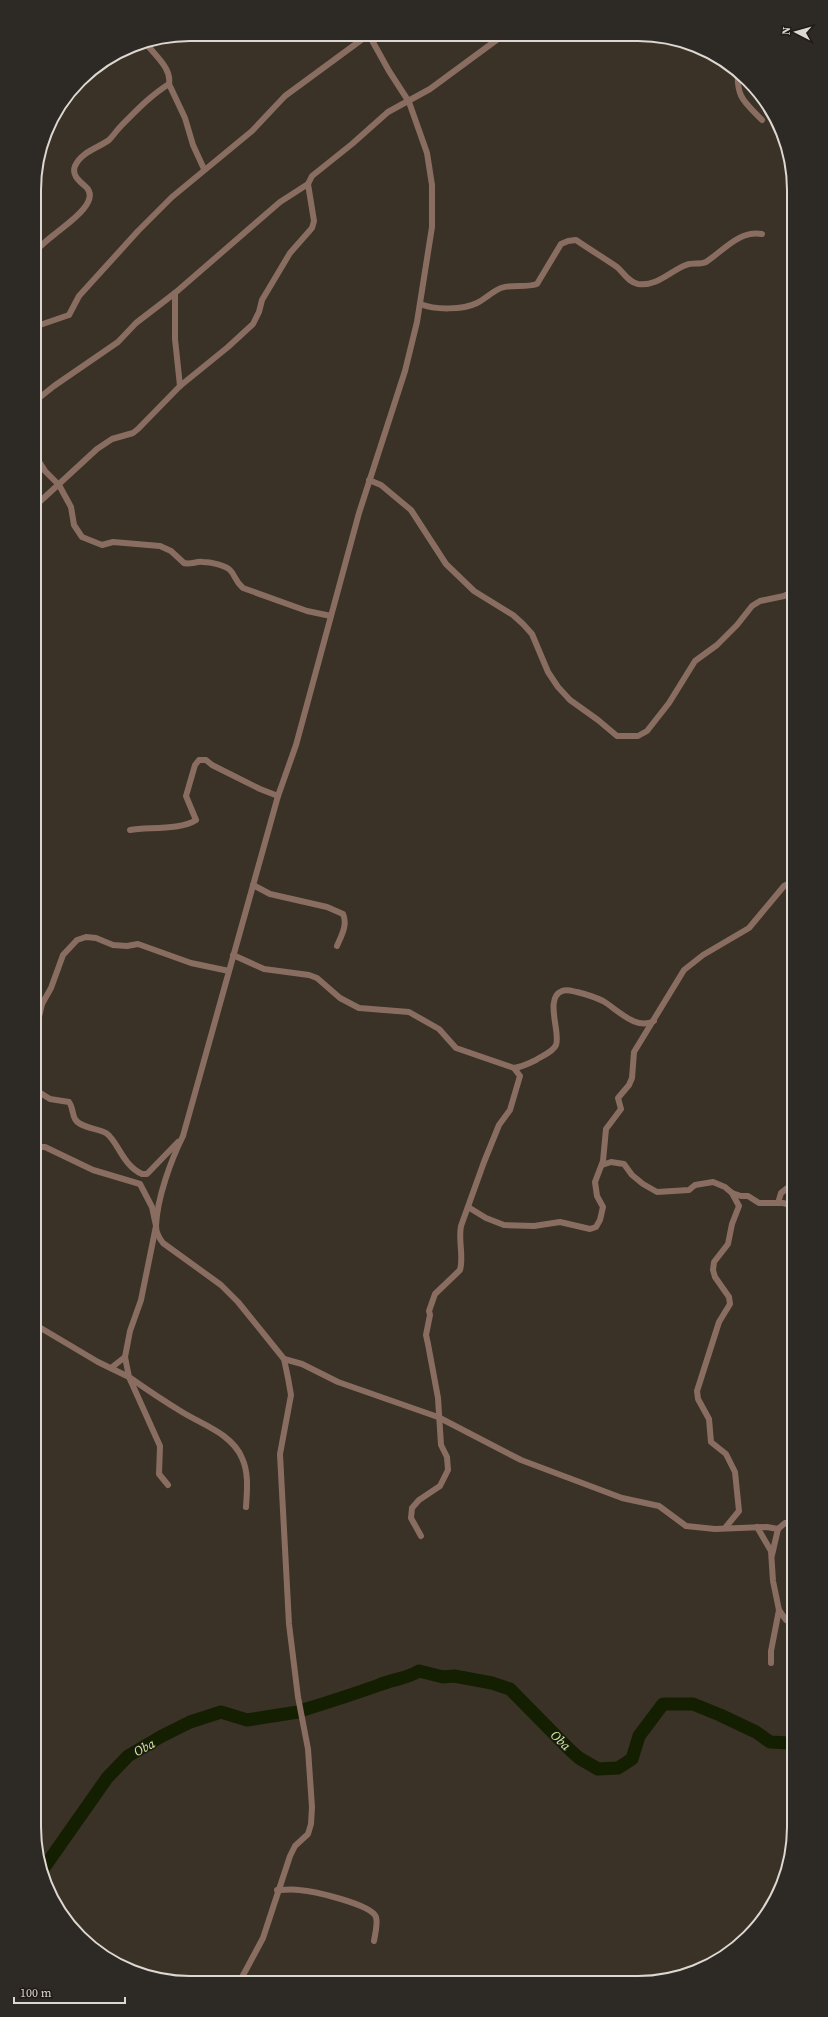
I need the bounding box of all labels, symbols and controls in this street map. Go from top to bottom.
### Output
north arrow [776,12,816,52]
text: N [779,26,794,36]
water label: Oba [547,1727,575,1754]
water label: Oba [131,1735,158,1760]
scale bar [14,1979,125,2005]
text: 100 m [20,1985,52,2001]

